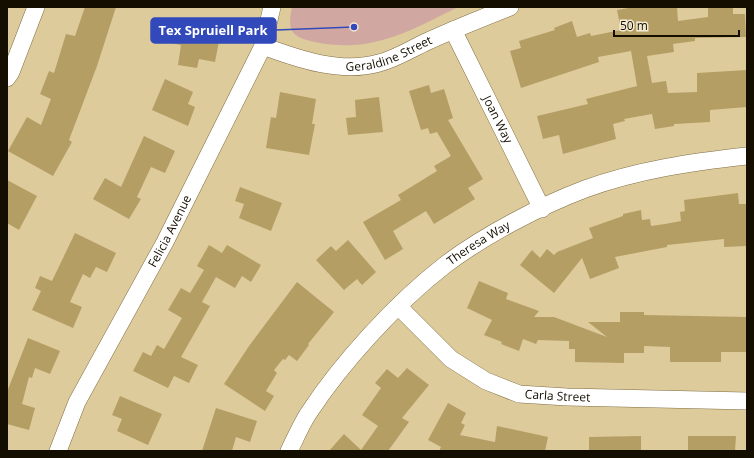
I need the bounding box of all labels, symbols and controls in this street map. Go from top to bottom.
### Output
scale bar [614,12,739,38]
text: 50 m [620,17,648,34]
callout: Tex Spruiell Park [151,18,276,43]
text: Tex Spruiell Park [159,21,268,39]
street label: Geraldine Street [345,31,435,75]
street label: Joan Way [478,92,517,147]
street label: Felicia Avenue [144,192,195,270]
street label: Theresa Way [443,216,514,269]
street label: Carla Street [524,385,591,406]

